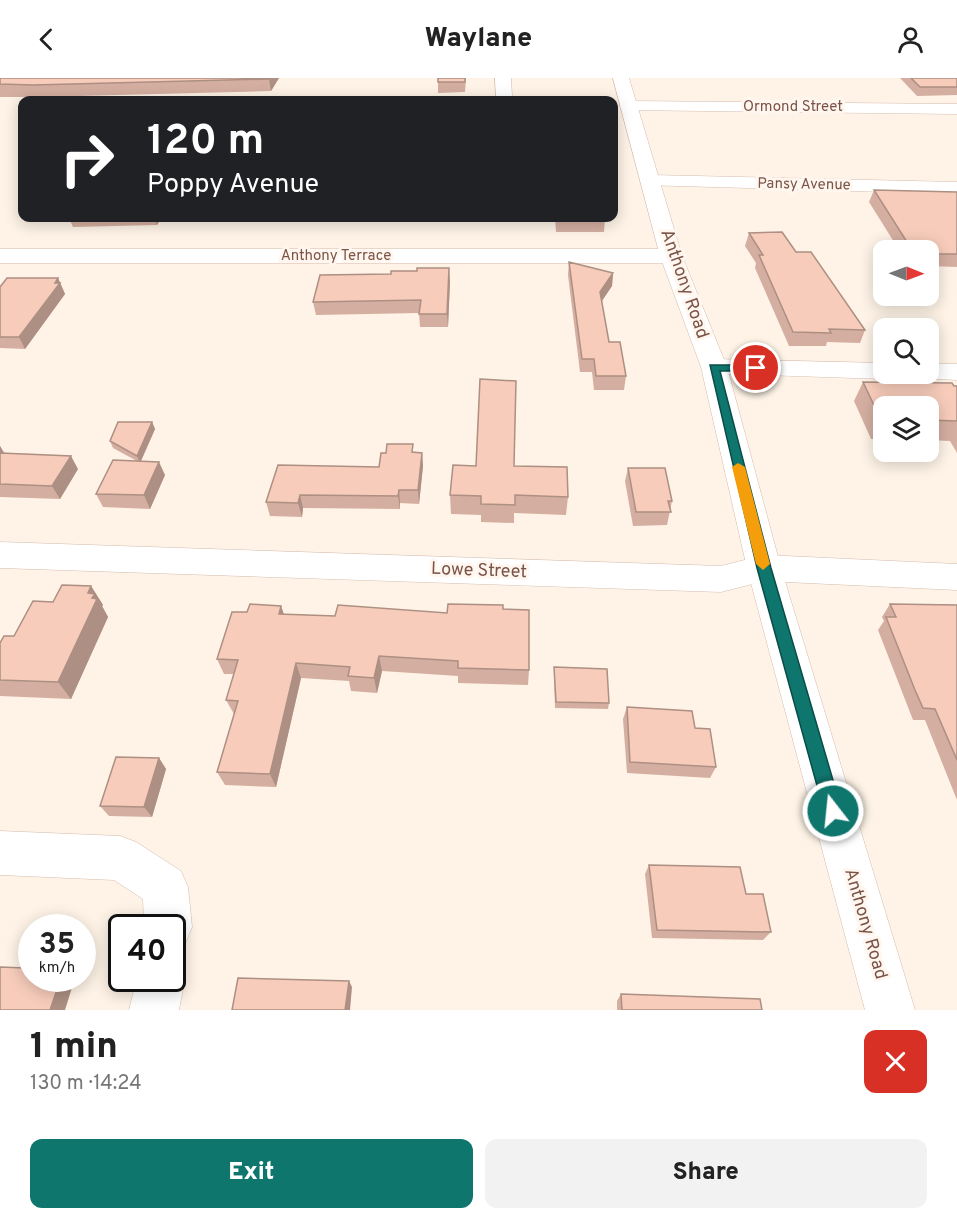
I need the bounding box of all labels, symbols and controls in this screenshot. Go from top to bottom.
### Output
text: Waylane [425,22,532,56]
icon: back [30,23,63,56]
icon: person [894,23,927,56]
street label: Ormond Street [743,98,843,117]
text: 120 m [147,116,264,169]
icon: right [48,120,126,198]
text: Poppy Avenue [147,168,319,202]
street label: Pansy Avenue [757,175,851,195]
street label: Anthony Road [655,226,713,342]
north arrow [873,240,939,306]
map controls [873,240,939,462]
street label: Anthony Terrace [281,247,391,266]
button: search [873,318,939,384]
pin [730,342,781,393]
icon: arrive [739,351,772,384]
button: layers [873,396,939,462]
street label: Lowe Street [431,558,527,584]
position arrow [801,779,865,843]
street label: Anthony Road [838,866,892,982]
speed limit sign: 40 [108,914,186,992]
text: 35 [39,927,75,964]
text: km/h [39,959,75,978]
text: 1 min [30,1025,118,1071]
button: close [864,1030,927,1093]
text: 130 m · 14:24 [30,1071,142,1097]
button: Exit [30,1139,473,1208]
button: Share [485,1139,927,1208]

